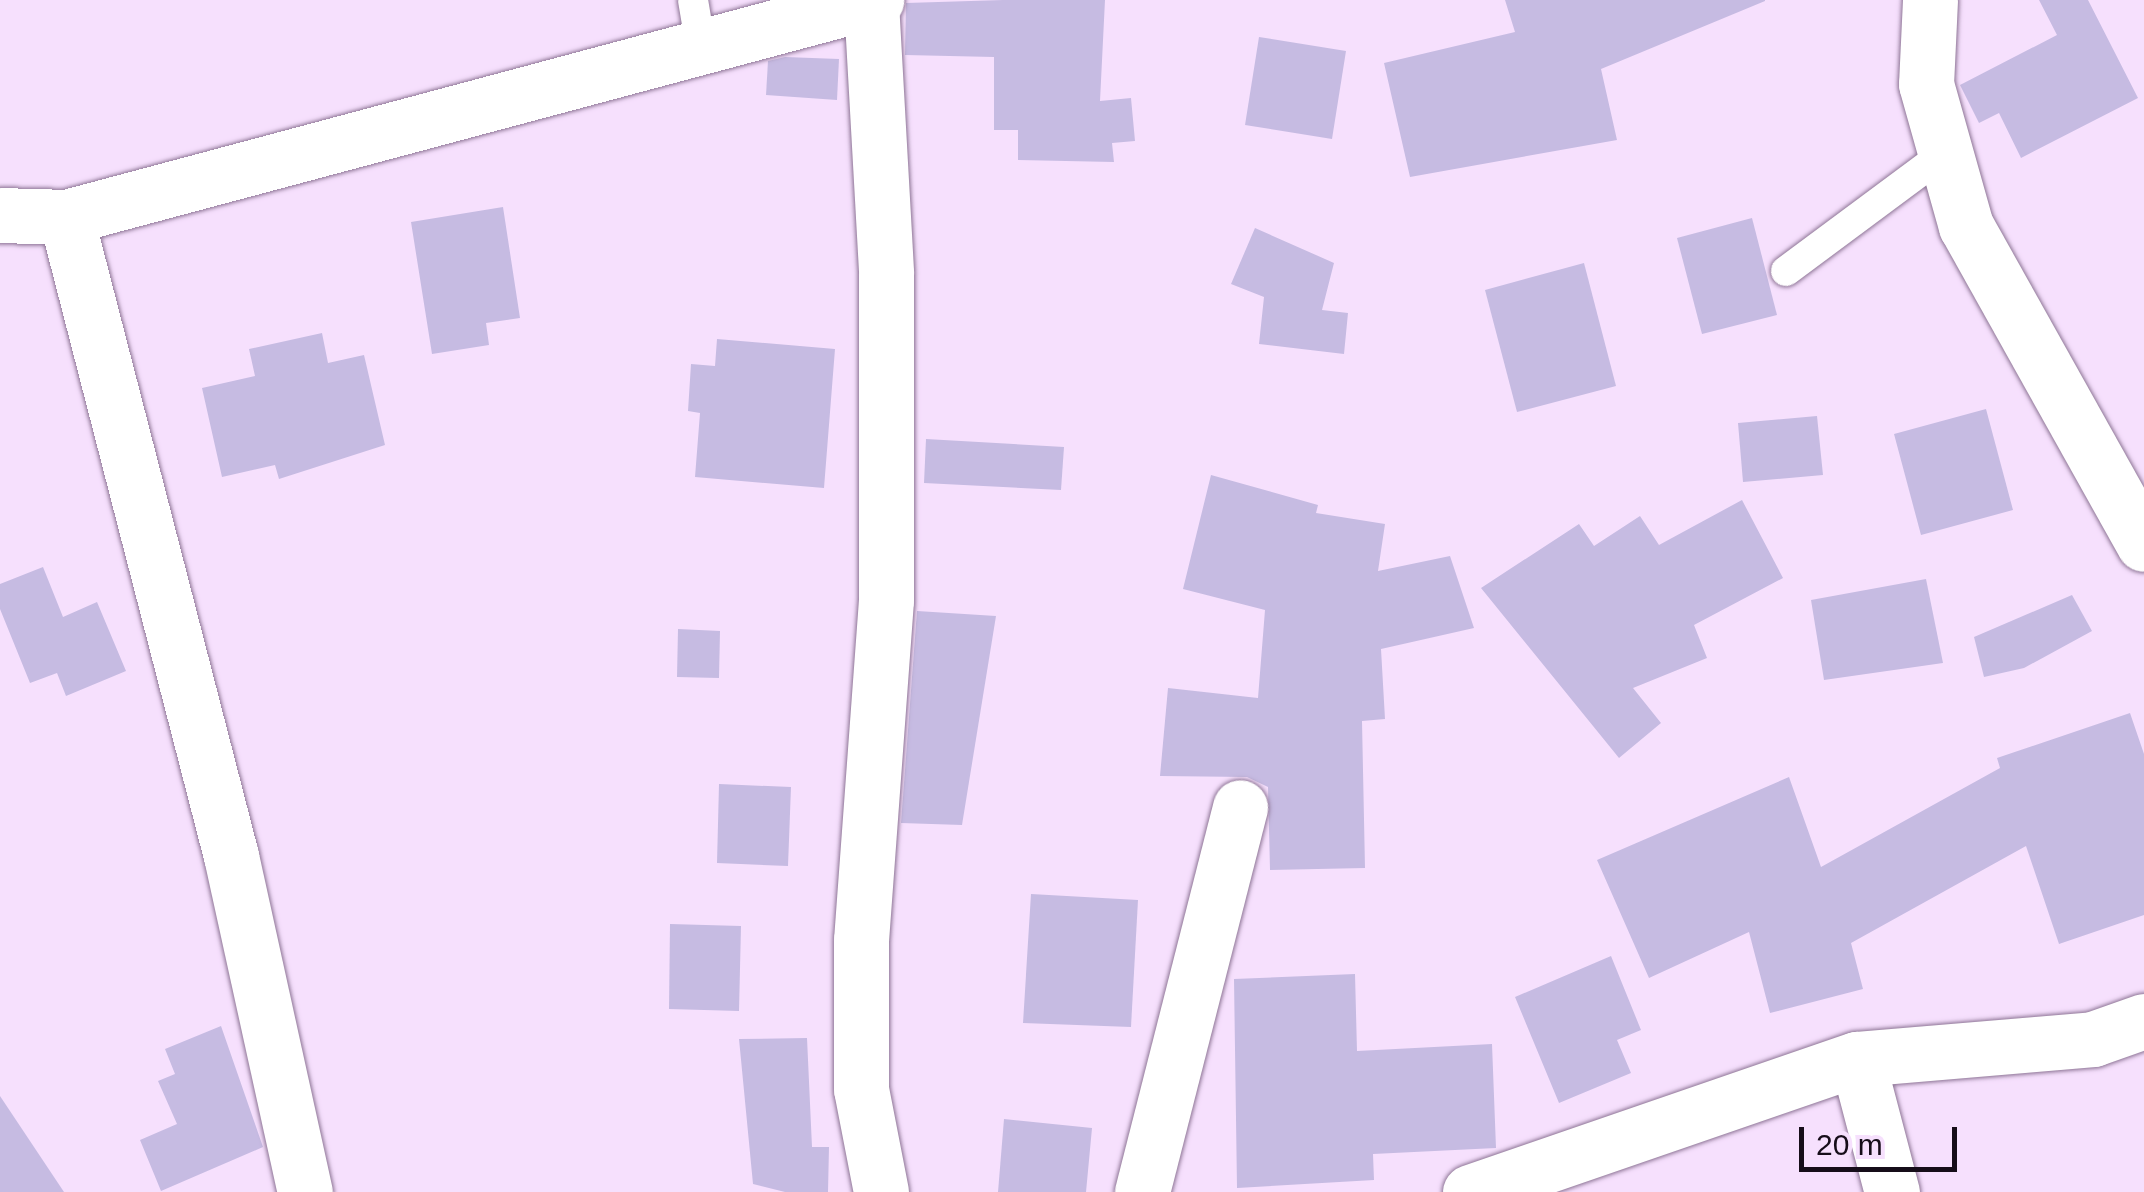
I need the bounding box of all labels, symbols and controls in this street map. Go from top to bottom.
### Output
scale bar [1804,1107,1962,1169]
text: 20 m [1816,1128,1883,1161]

